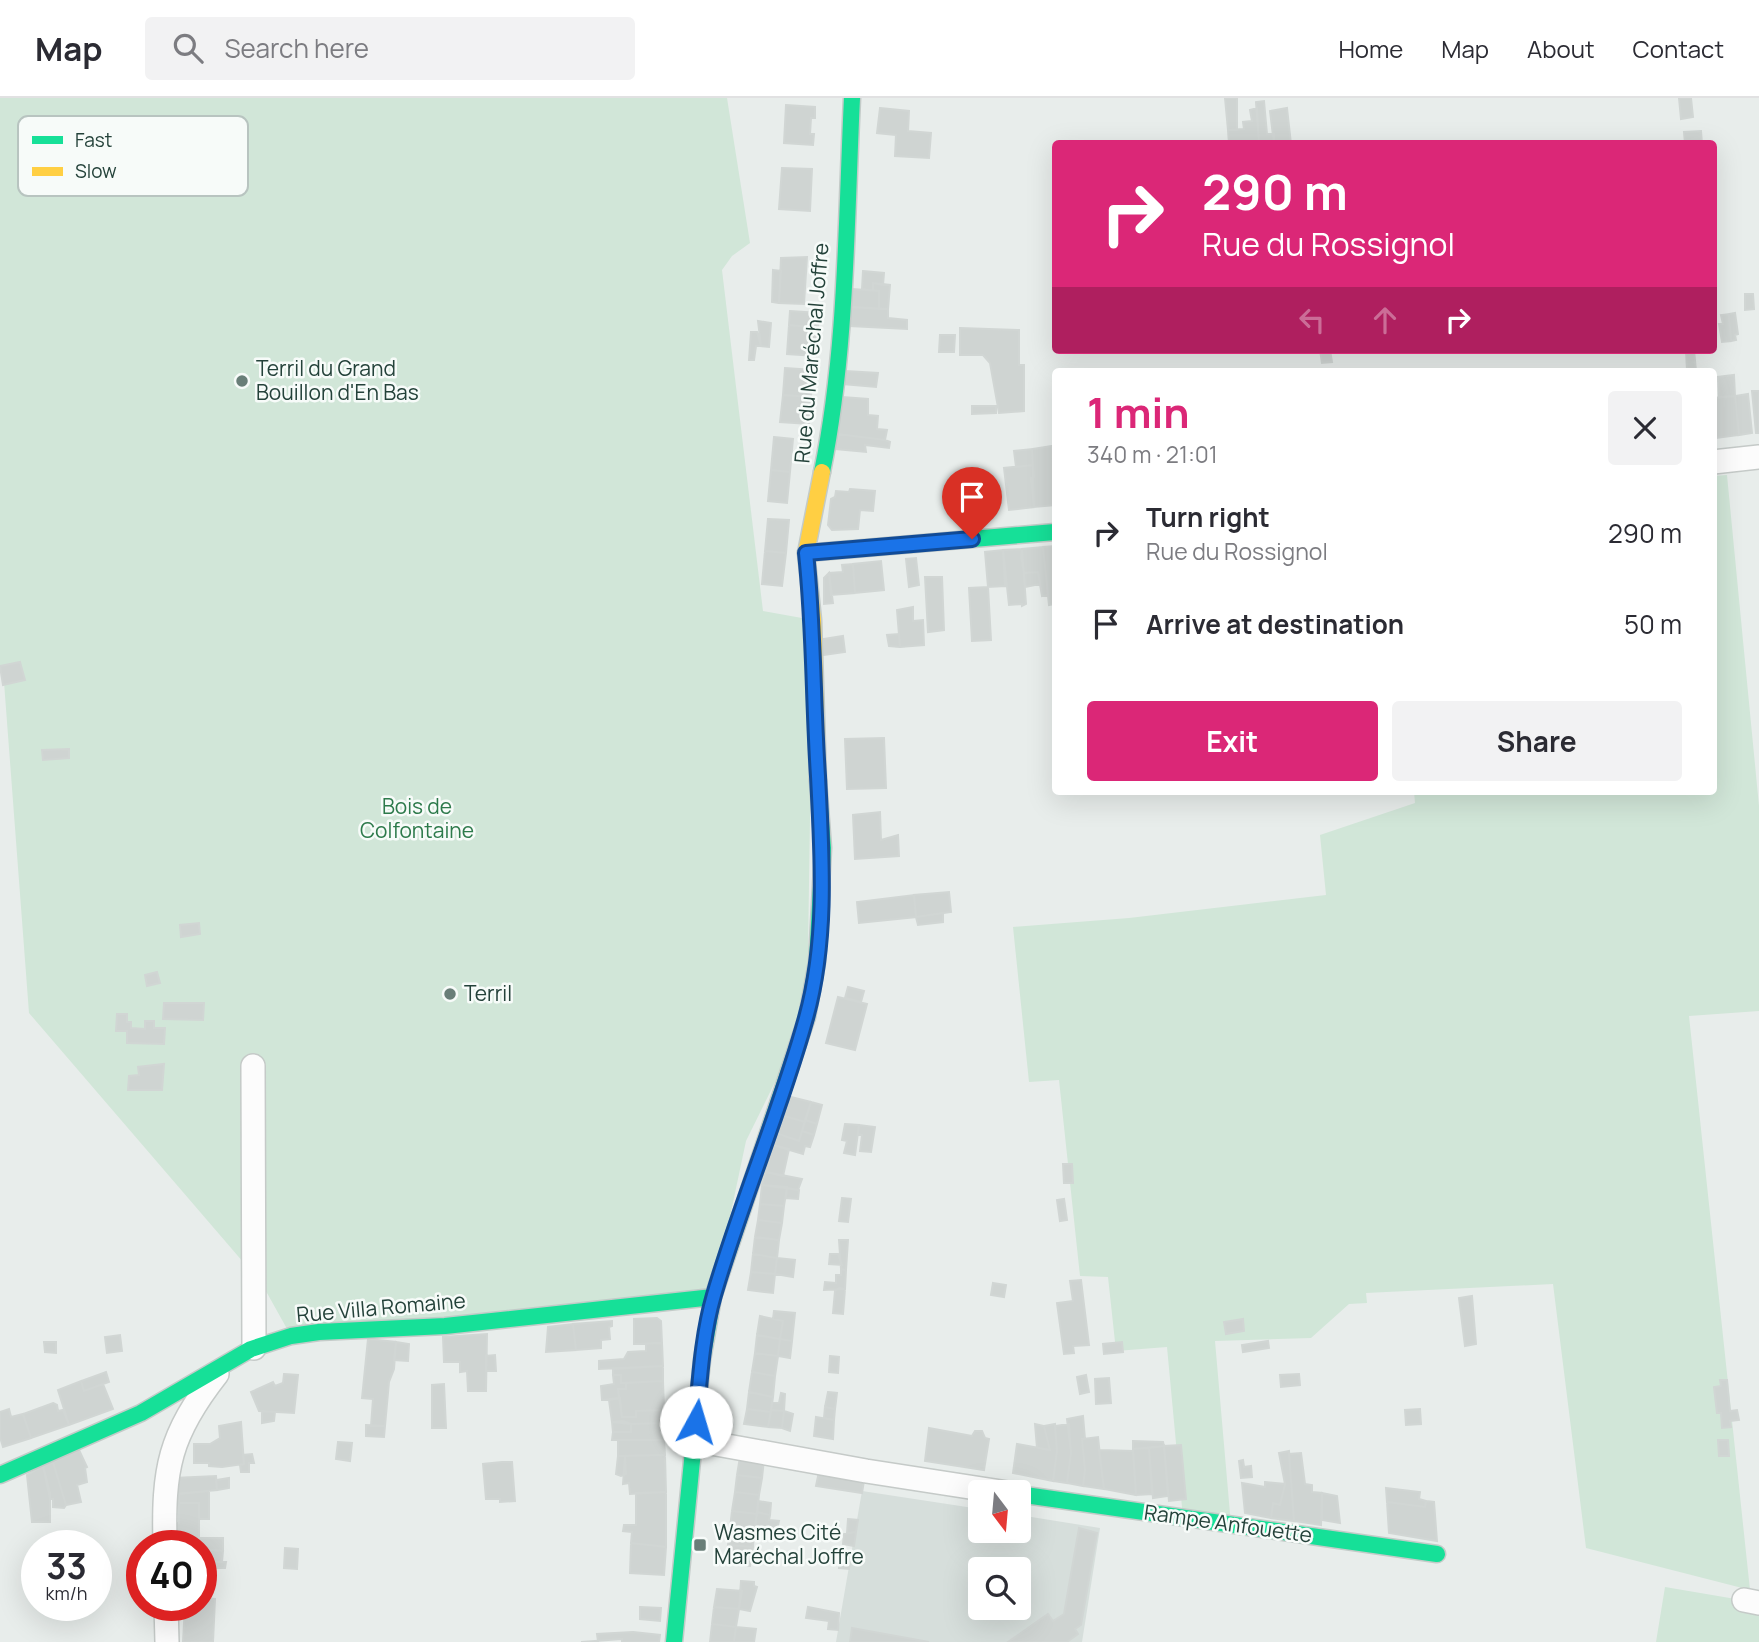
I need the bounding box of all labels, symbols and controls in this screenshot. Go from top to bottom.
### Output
search box [145,17,635,80]
text: Map [35,26,103,71]
icon: search [169,29,207,67]
text: Search here [225,30,369,66]
text: Home [1338,32,1403,65]
text: Map [1441,32,1489,65]
text: About [1527,32,1595,65]
text: Contact [1633,32,1724,65]
legend [18,116,248,196]
text: Fast [75,127,112,153]
text: Slow [75,158,117,184]
text: 290 m [1202,158,1348,225]
icon: right [1087,168,1178,259]
text: Rue du Rossignol [1202,222,1455,266]
street label: Rue du Maréchal Joffre [787,242,835,464]
icon: left [1293,301,1331,339]
icon: ahead [1366,301,1404,339]
icon: right [1439,301,1477,339]
place label: Terril du Grand Bouillon d'En Bas [256,354,419,406]
marker: Terril du Grand Bouillon d'En Bas [234,373,250,389]
text: 1 min [1087,383,1190,441]
button: close [1608,391,1682,465]
text: 340 m · 21:01 [1087,438,1218,470]
pin [942,467,1002,539]
icon: arrive [953,478,991,516]
text: Turn right [1146,499,1270,535]
icon: right [1087,514,1125,552]
text: 290 m [1608,515,1682,551]
text: Rue du Rossignol [1146,535,1328,567]
icon: arrive [1087,605,1125,643]
text: Arrive at destination [1146,606,1404,642]
text: 50 m [1624,606,1682,642]
button: Exit [1087,701,1378,781]
button: Share [1392,701,1682,781]
park label: Bois de Colfontaine [360,792,474,844]
place label: Terril [464,979,512,1007]
marker: Terril [442,986,458,1002]
street label: Rue Villa Romaine [295,1286,467,1328]
position arrow [659,1385,733,1459]
north arrow [968,1480,1031,1544]
map controls [968,1480,1031,1620]
street label: Rampe Anfouette [1142,1497,1314,1549]
place label: Wasmes Cité Maréchal Joffre [714,1518,864,1570]
speed limit sign: 40 [126,1530,217,1621]
marker: Wasmes Cité Maréchal Joffre [692,1537,708,1553]
text: 33 [46,1542,87,1590]
button: search [968,1557,1031,1620]
text: km/h [46,1581,87,1605]

